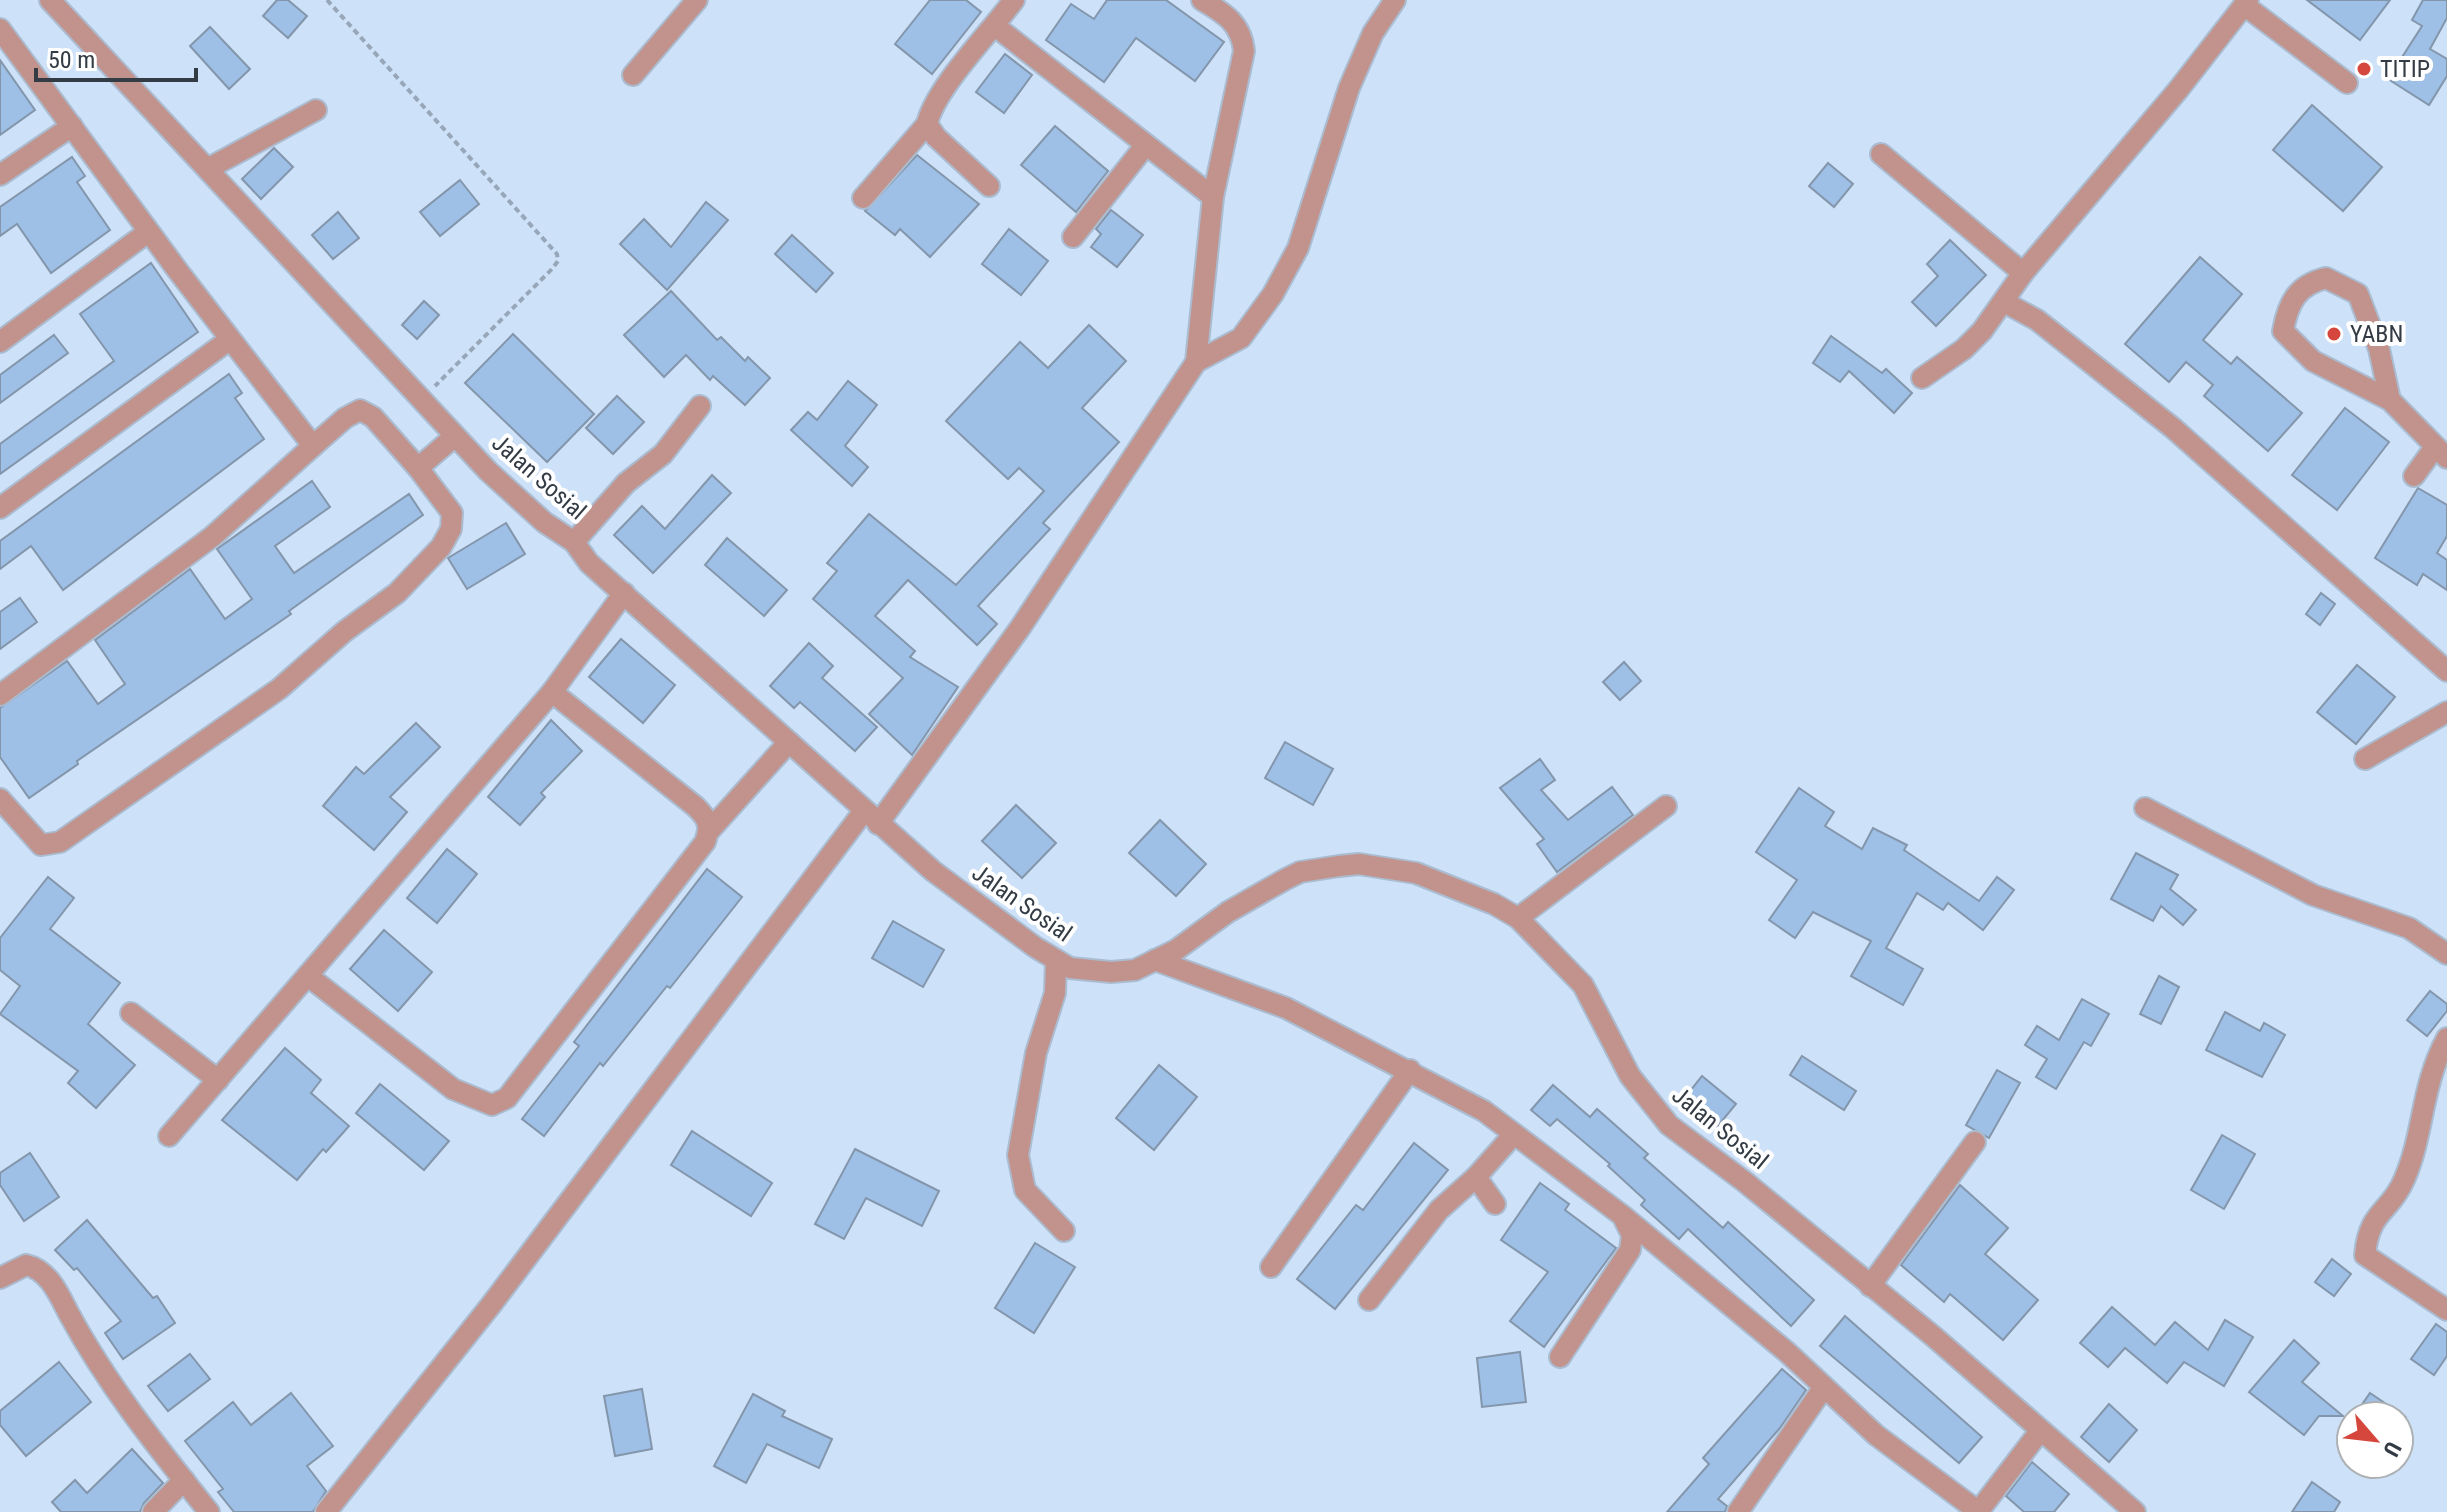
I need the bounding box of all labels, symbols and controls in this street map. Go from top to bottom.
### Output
scale bar [36,32,196,82]
text: 50 m [48,46,95,74]
place label: TITIP [2380,55,2430,83]
marker: TITIP [2355,60,2373,78]
place label: YABN [2350,320,2403,348]
marker: YABN [2325,325,2343,343]
street label: Jalan Sosial [486,429,592,525]
street label: Jalan Sosial [967,858,1077,948]
street label: Jalan Sosial [1666,1081,1774,1175]
north arrow [2335,1400,2415,1480]
text: U [2378,1438,2406,1461]

